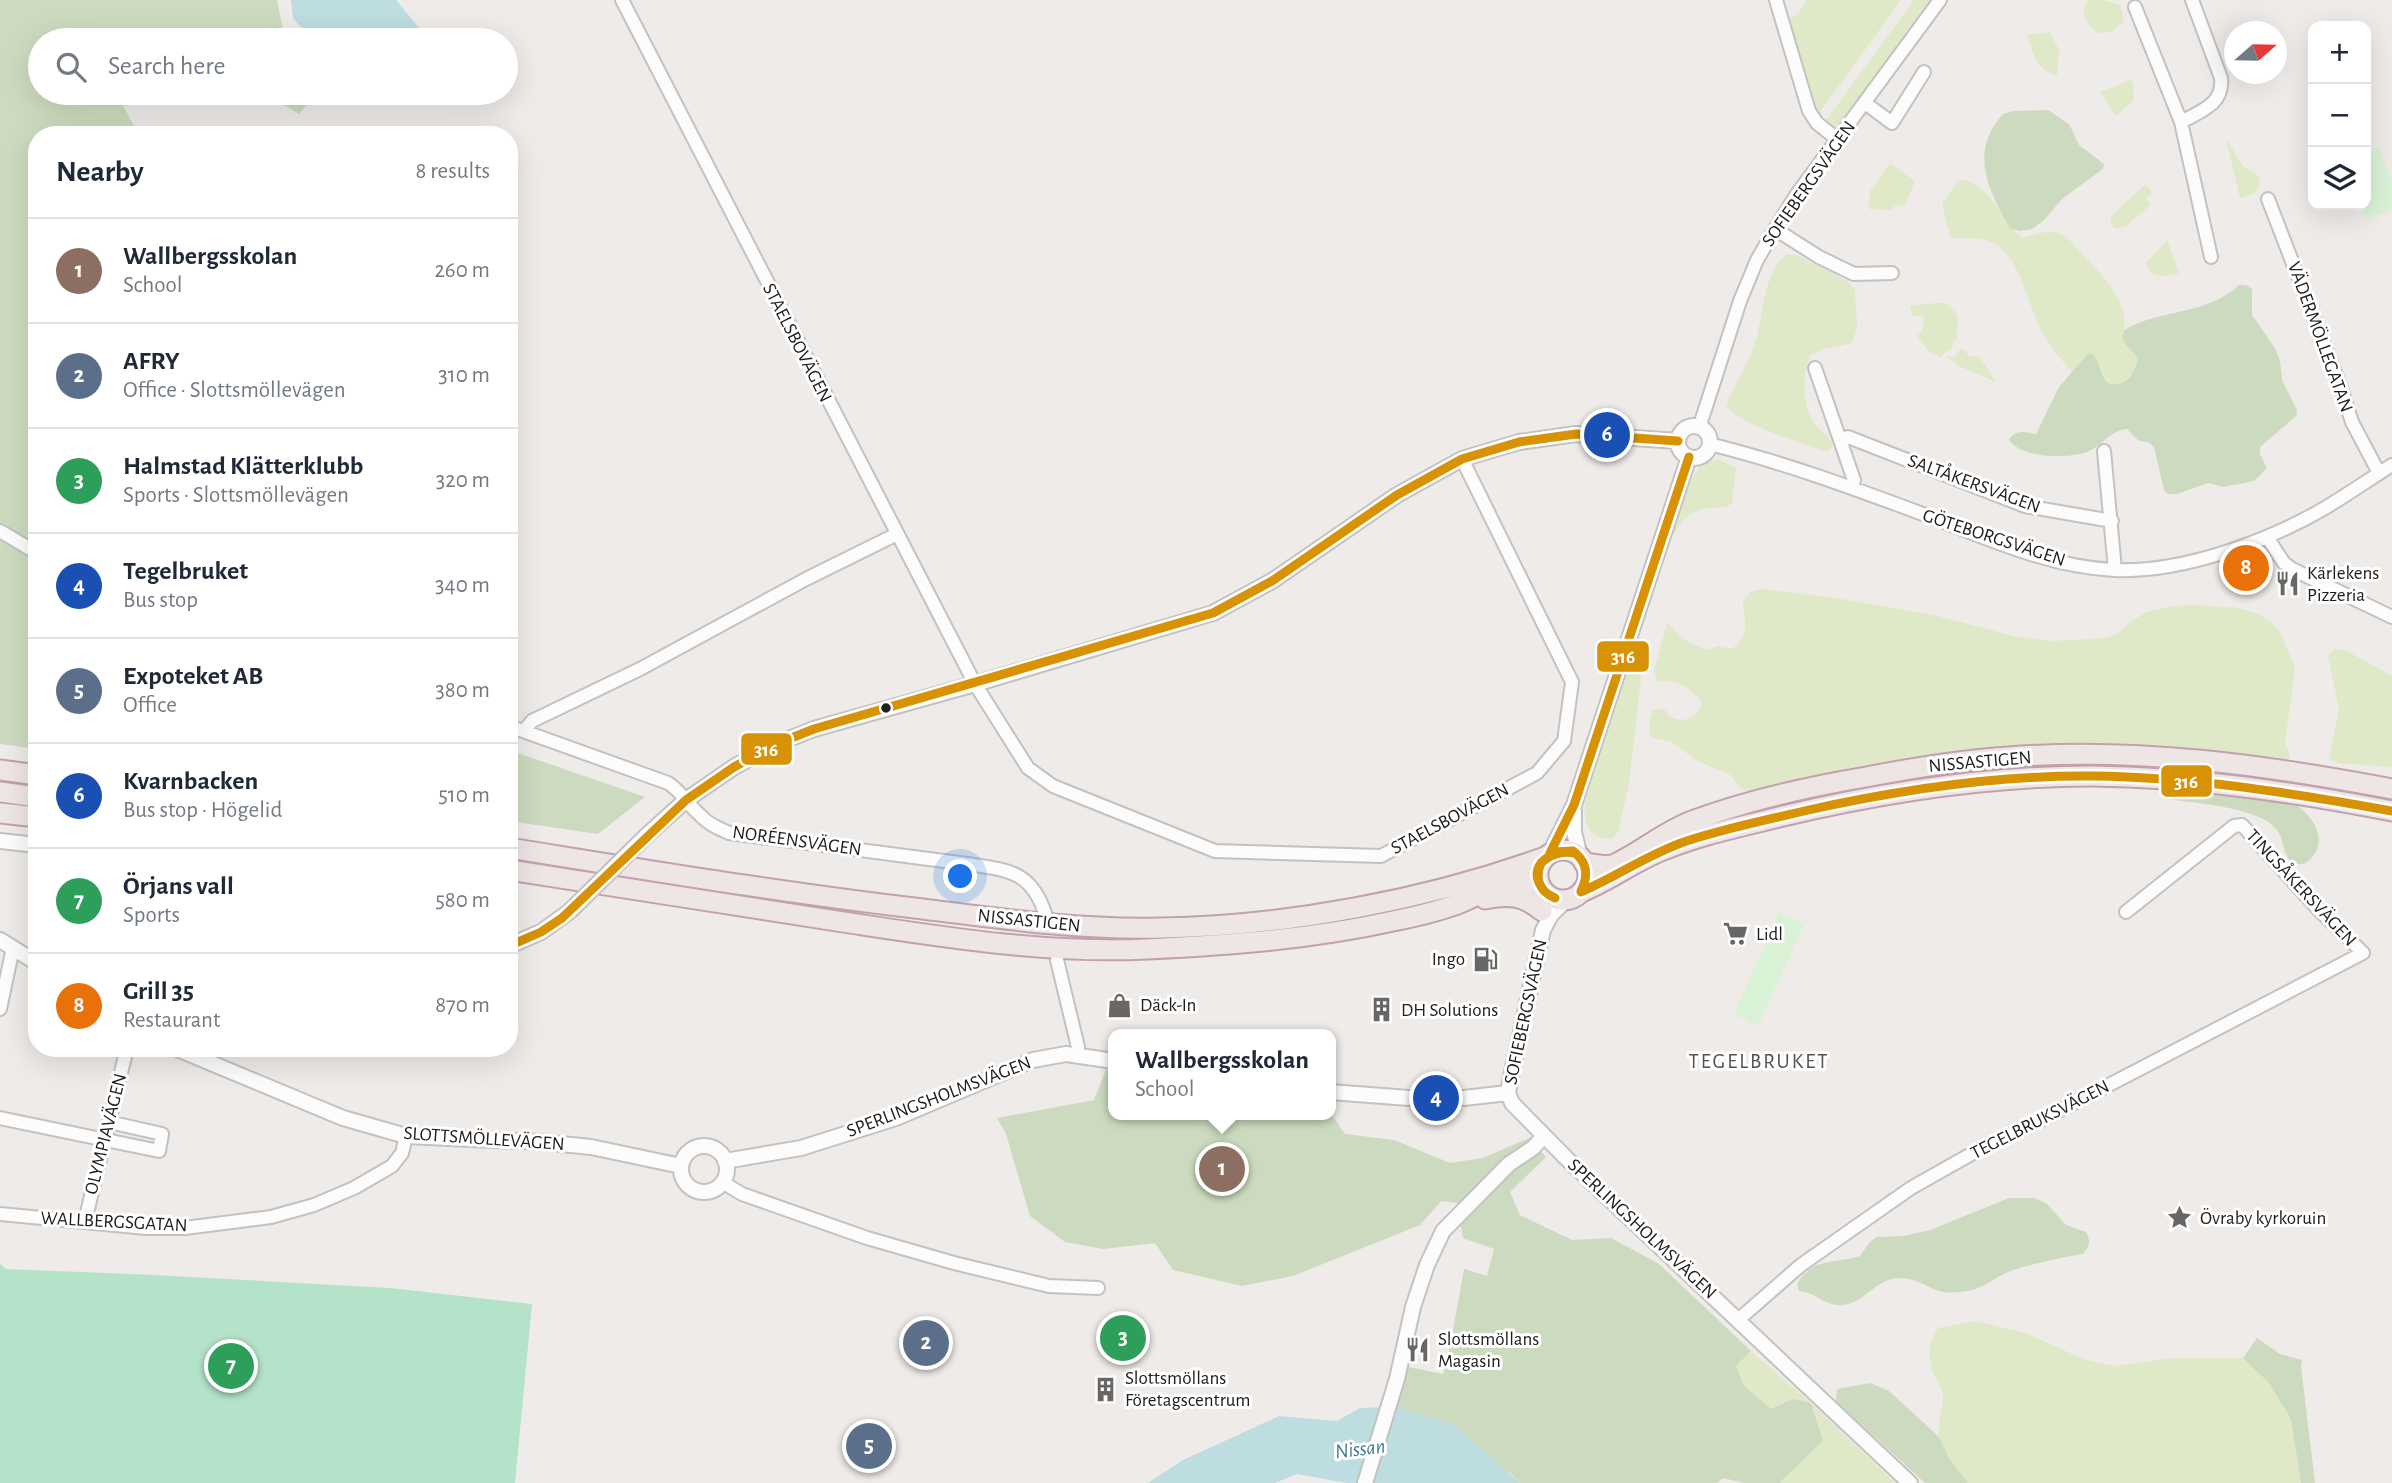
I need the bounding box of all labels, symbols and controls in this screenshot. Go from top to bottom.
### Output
north arrow [2224,21,2287,84]
map controls [2308,21,2371,210]
button: + [2308,21,2371,84]
search box [28,28,518,105]
icon: search [52,48,90,86]
text: Search here [108,53,226,79]
button: − [2308,84,2371,147]
street label: SOFIEBERGSVÄGEN [1758,117,1859,250]
button: layers [2308,147,2371,210]
text: Nearby [56,157,144,187]
text: 8 results [416,160,490,183]
text: Wallbergsskolan [123,243,297,269]
text: 1 [75,259,83,282]
text: 260 m [434,259,490,282]
street label: VÄDERMÖLLEGATAN [2284,259,2357,415]
text: School [123,274,182,297]
street label: STAELSBOVÄGEN [759,280,836,405]
text: AFRY [123,348,180,374]
text: 2 [74,364,84,387]
text: 310 m [438,364,490,387]
text: Office · Slottsmöllevägen [123,379,346,402]
pin: 6 [1584,409,1630,461]
street label: SALTÅKERSVÄGEN [1905,449,2044,517]
text: Halmstad Klätterklubb [123,453,363,479]
text: 3 [74,469,84,492]
text: 320 m [436,469,490,492]
text: Sports · Slottsmöllevägen [123,484,349,507]
street label: GÖTEBORGSVÄGEN [1920,505,2068,570]
pin: 8 [2223,542,2269,594]
text: Tegelbruket [123,558,248,584]
place label: Kärlekens Pizzeria [2307,564,2379,605]
restaurant icon: Kärlekens Pizzeria [2273,570,2301,598]
text: 4 [73,574,85,597]
text: 340 m [435,574,490,597]
text: Bus stop [123,589,198,612]
line badge: 316 [1596,640,1650,673]
text: 316 [1611,648,1635,667]
text: Expoteket AB [123,663,263,689]
text: 5 [74,679,84,702]
text: 380 m [435,679,490,702]
text: Office [123,694,177,717]
unlabelled marker [879,701,893,715]
line badge: 316 [740,732,793,766]
text: 316 [754,741,778,760]
street label: NISSASTIGEN [1928,748,2032,776]
line badge: 316 [2160,764,2213,798]
text: Kvarnbacken [123,768,258,794]
text: 316 [2174,773,2198,792]
street label: STAELSBOVÄGEN [1387,779,1512,858]
text: 6 [73,784,85,807]
text: 510 m [438,784,490,807]
text: Bus stop · Högelid [123,799,282,822]
street label: NORÉENSVÄGEN [731,821,863,859]
street label: TINGSÅKERSVÄGEN [2242,825,2361,950]
your location [943,859,977,893]
text: Örjans vall [123,873,234,899]
text: 7 [74,889,84,912]
text: 580 m [435,889,490,912]
text: Sports [123,904,180,927]
street label: NISSASTIGEN [977,906,1081,936]
supermarket icon: Lidl [1722,920,1750,948]
place label: Lidl [1756,925,1783,944]
street label: SOFIEBERGSVÄGEN [1500,937,1551,1086]
fuel station icon: Ingo [1471,945,1499,973]
place label: Ingo [1432,950,1465,969]
text: Grill 35 [123,978,194,1004]
shop icon: Däck-In [1106,991,1134,1019]
text: 8 [73,994,85,1017]
text: 870 m [435,994,490,1017]
place label: Däck-In [1140,996,1196,1015]
building icon: DH Solutions [1367,996,1395,1024]
place label: DH Solutions [1401,1001,1498,1020]
text: Restaurant [123,1009,220,1032]
popup [1108,1029,1336,1120]
text: Wallbergsskolan [1135,1047,1309,1073]
district label: TEGELBRUKET [1688,1051,1830,1072]
street label: SPERLINGSHOLMSVÄGEN [844,1052,1034,1141]
street label: OLYMPIAVÄGEN [81,1071,130,1197]
pin: 4 [1413,1072,1459,1124]
street label: TEGELBRUKSVÄGEN [1967,1076,2112,1163]
text: School [1135,1078,1194,1101]
street label: SLOTTSMÖLLEVÄGEN [403,1123,565,1154]
pin: 1 [1199,1143,1245,1195]
street label: SPERLINGSHOLMSVÄGEN [1564,1155,1721,1303]
place icon: Övraby kyrkoruin [2166,1204,2194,1232]
place label: Övraby kyrkoruin [2200,1208,2326,1228]
street label: WALLBERGSGATAN [40,1209,188,1235]
pin: 3 [1100,1312,1146,1364]
pin: 2 [903,1317,949,1369]
place label: Slottsmöllans Magasin [1438,1330,1539,1371]
restaurant icon: Slottsmöllans Magasin [1404,1336,1432,1364]
pin: 7 [208,1340,254,1392]
place label: Slottsmöllans Företagscentrum [1125,1369,1250,1410]
building icon: Slottsmöllans Företagscentrum [1091,1375,1119,1403]
pin: 5 [846,1420,892,1472]
water label: Nissan [1334,1435,1386,1463]

